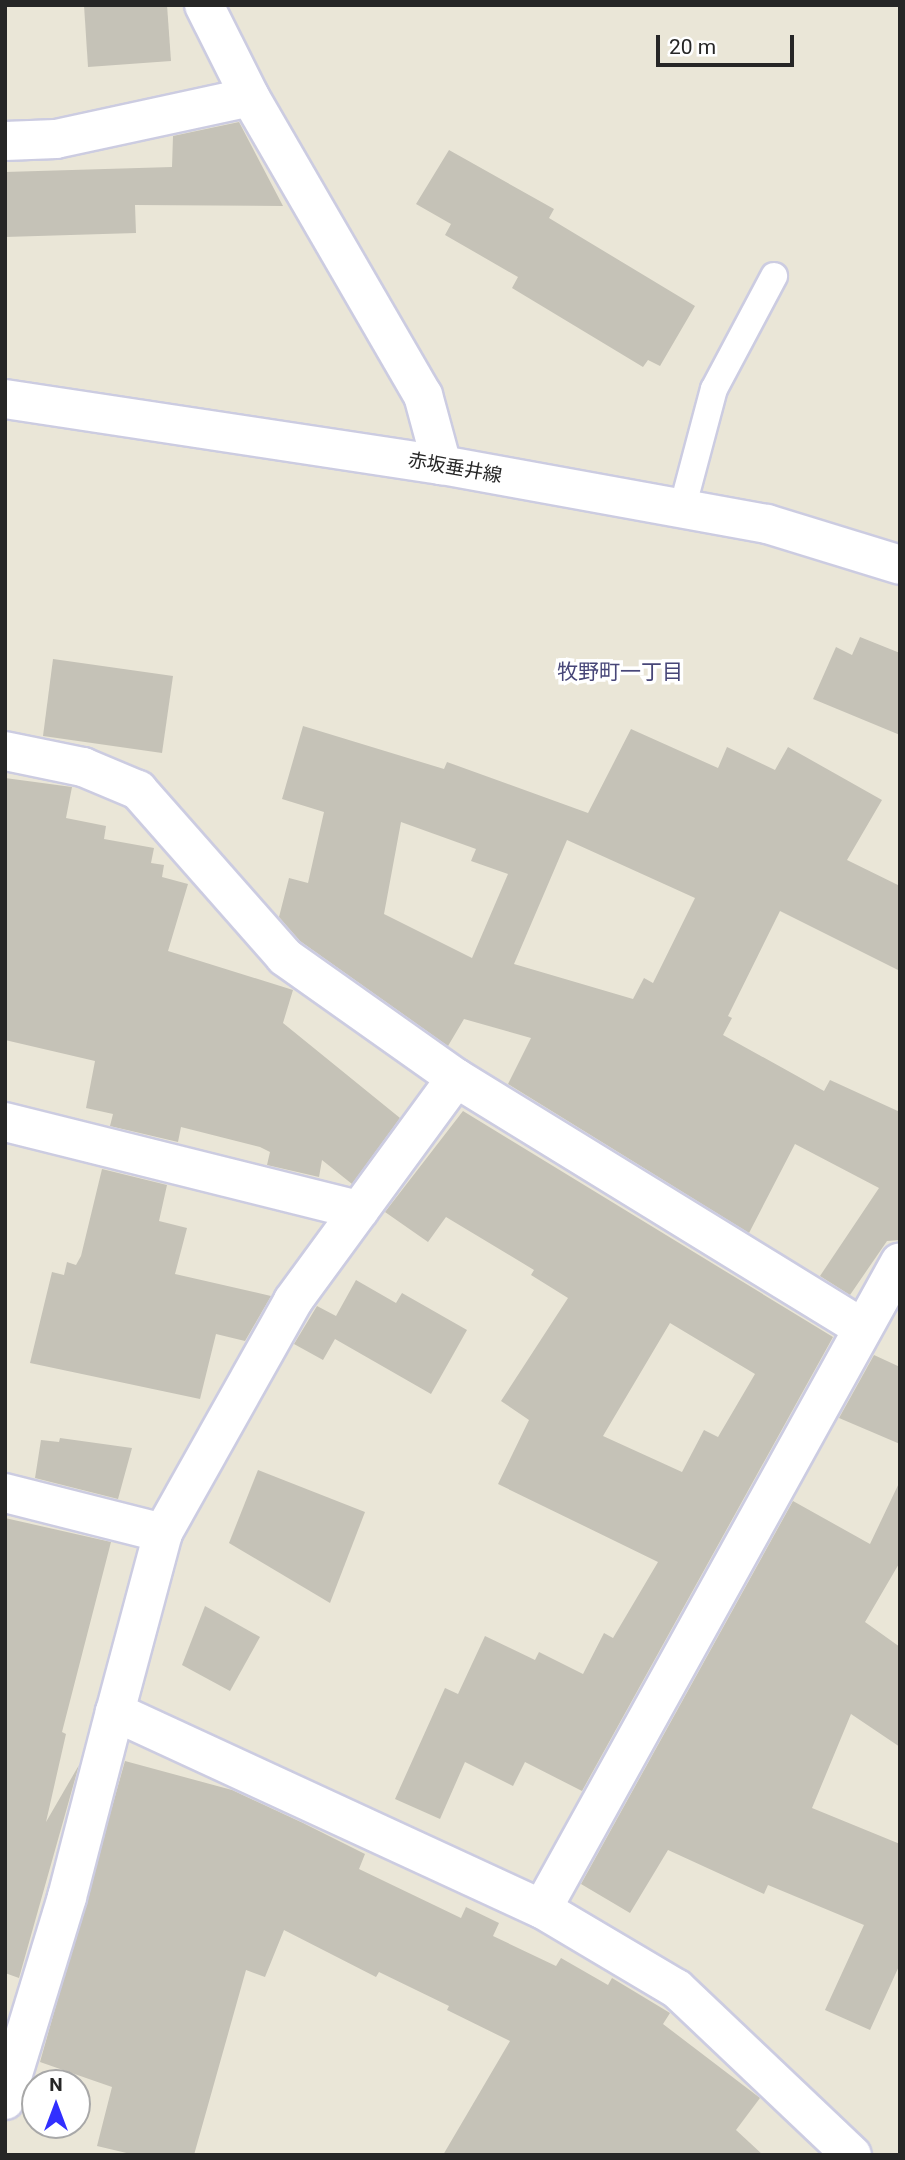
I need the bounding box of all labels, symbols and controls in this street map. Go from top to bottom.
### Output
scale bar [660,21,798,65]
text: 20 m [669,35,716,59]
street label: 赤坂垂井線 [406,449,504,487]
district label: 牧野町一丁目 [557,659,683,685]
north arrow [21,2069,91,2139]
text: N [49,2073,63,2096]

